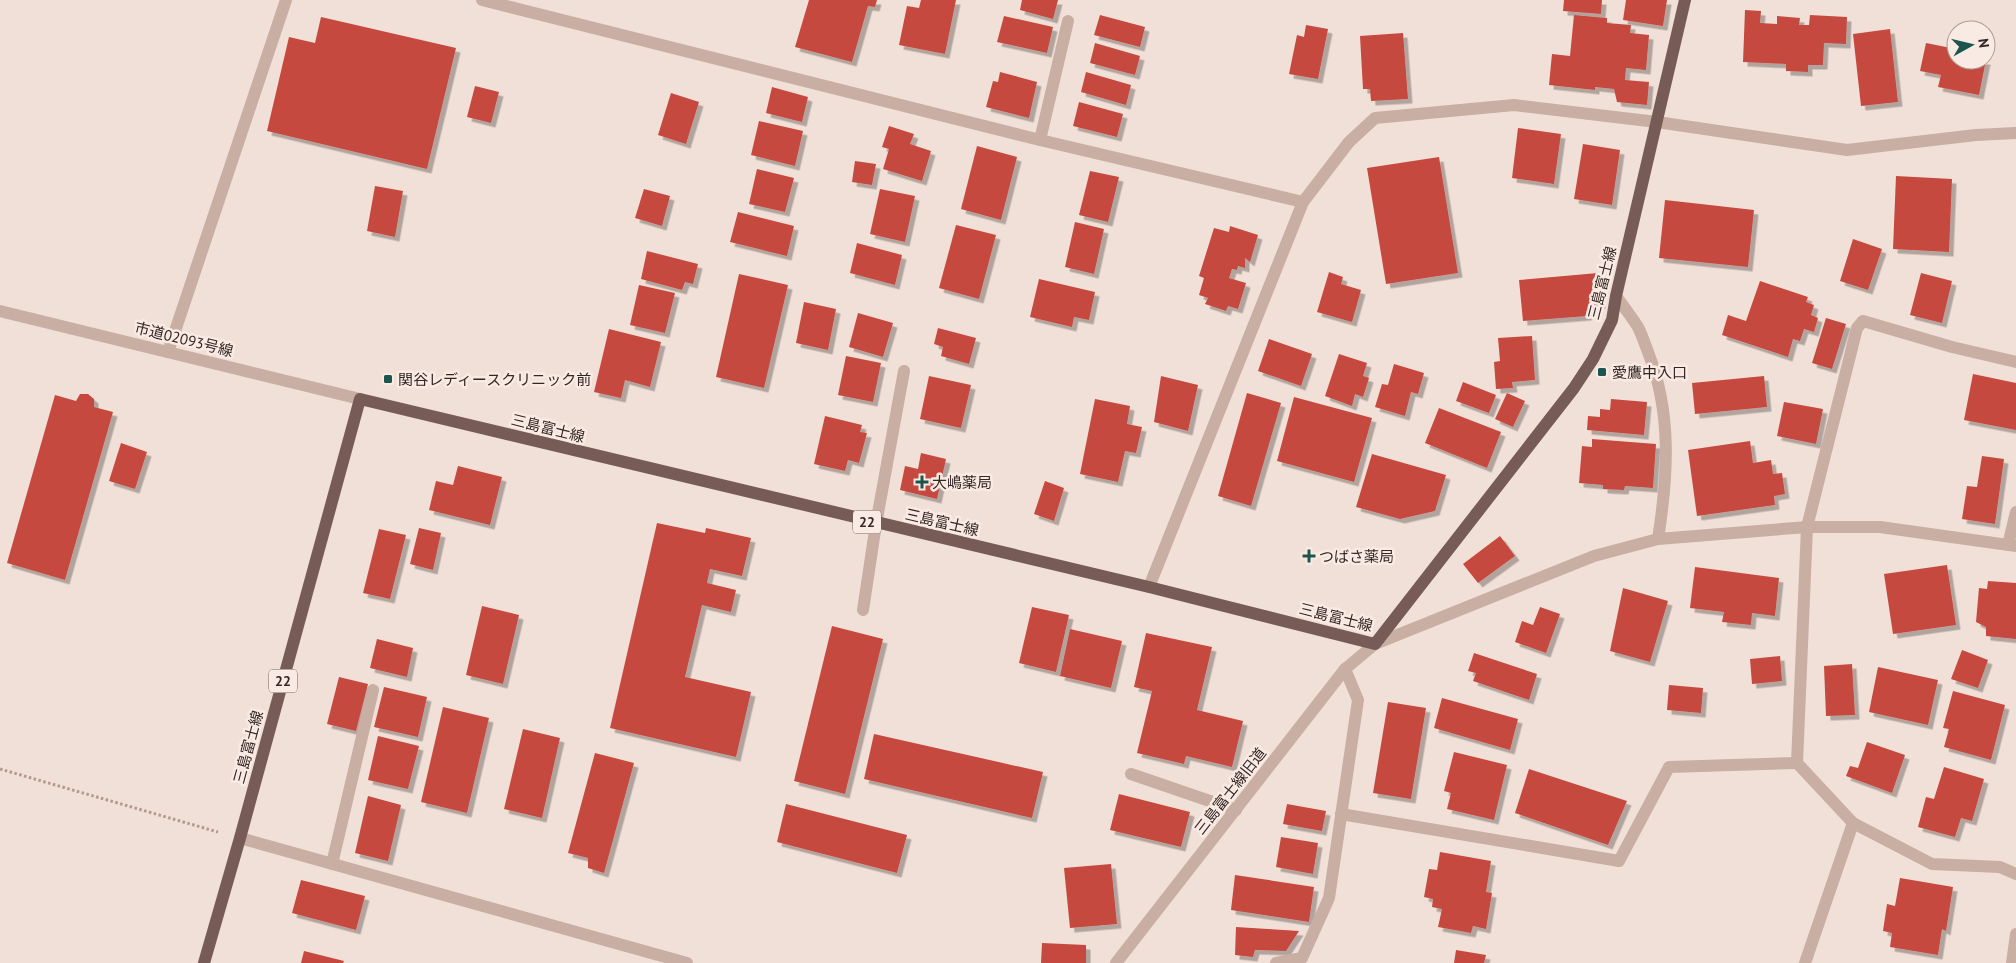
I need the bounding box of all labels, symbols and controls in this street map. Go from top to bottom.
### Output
north arrow [1946,20,1996,70]
text: N [1974,37,1993,49]
street label: 三島富士線 [1584,244,1620,322]
street label: 市道02093号線 [133,318,235,360]
place label: 愛鷹中入口 [1612,363,1687,382]
marker: 愛鷹中入口 [1596,366,1608,378]
place label: 関谷レディースクリニック前 [398,370,591,389]
marker: 関谷レディースクリニック前 [382,373,394,385]
street label: 三島富士線 [509,410,587,446]
place label: 大嶋薬局 [932,473,992,492]
marker: 大嶋薬局 [916,476,928,488]
street label: 三島富士線 [903,504,981,540]
road number: 22 [853,511,881,534]
place label: つばさ薬局 [1319,547,1394,566]
marker: つばさ薬局 [1303,550,1315,562]
street label: 三島富士線 [1297,599,1375,635]
road number: 22 [269,669,297,692]
street label: 三島富士線 [229,708,267,786]
street label: 三島富士線旧道 [1190,744,1270,838]

